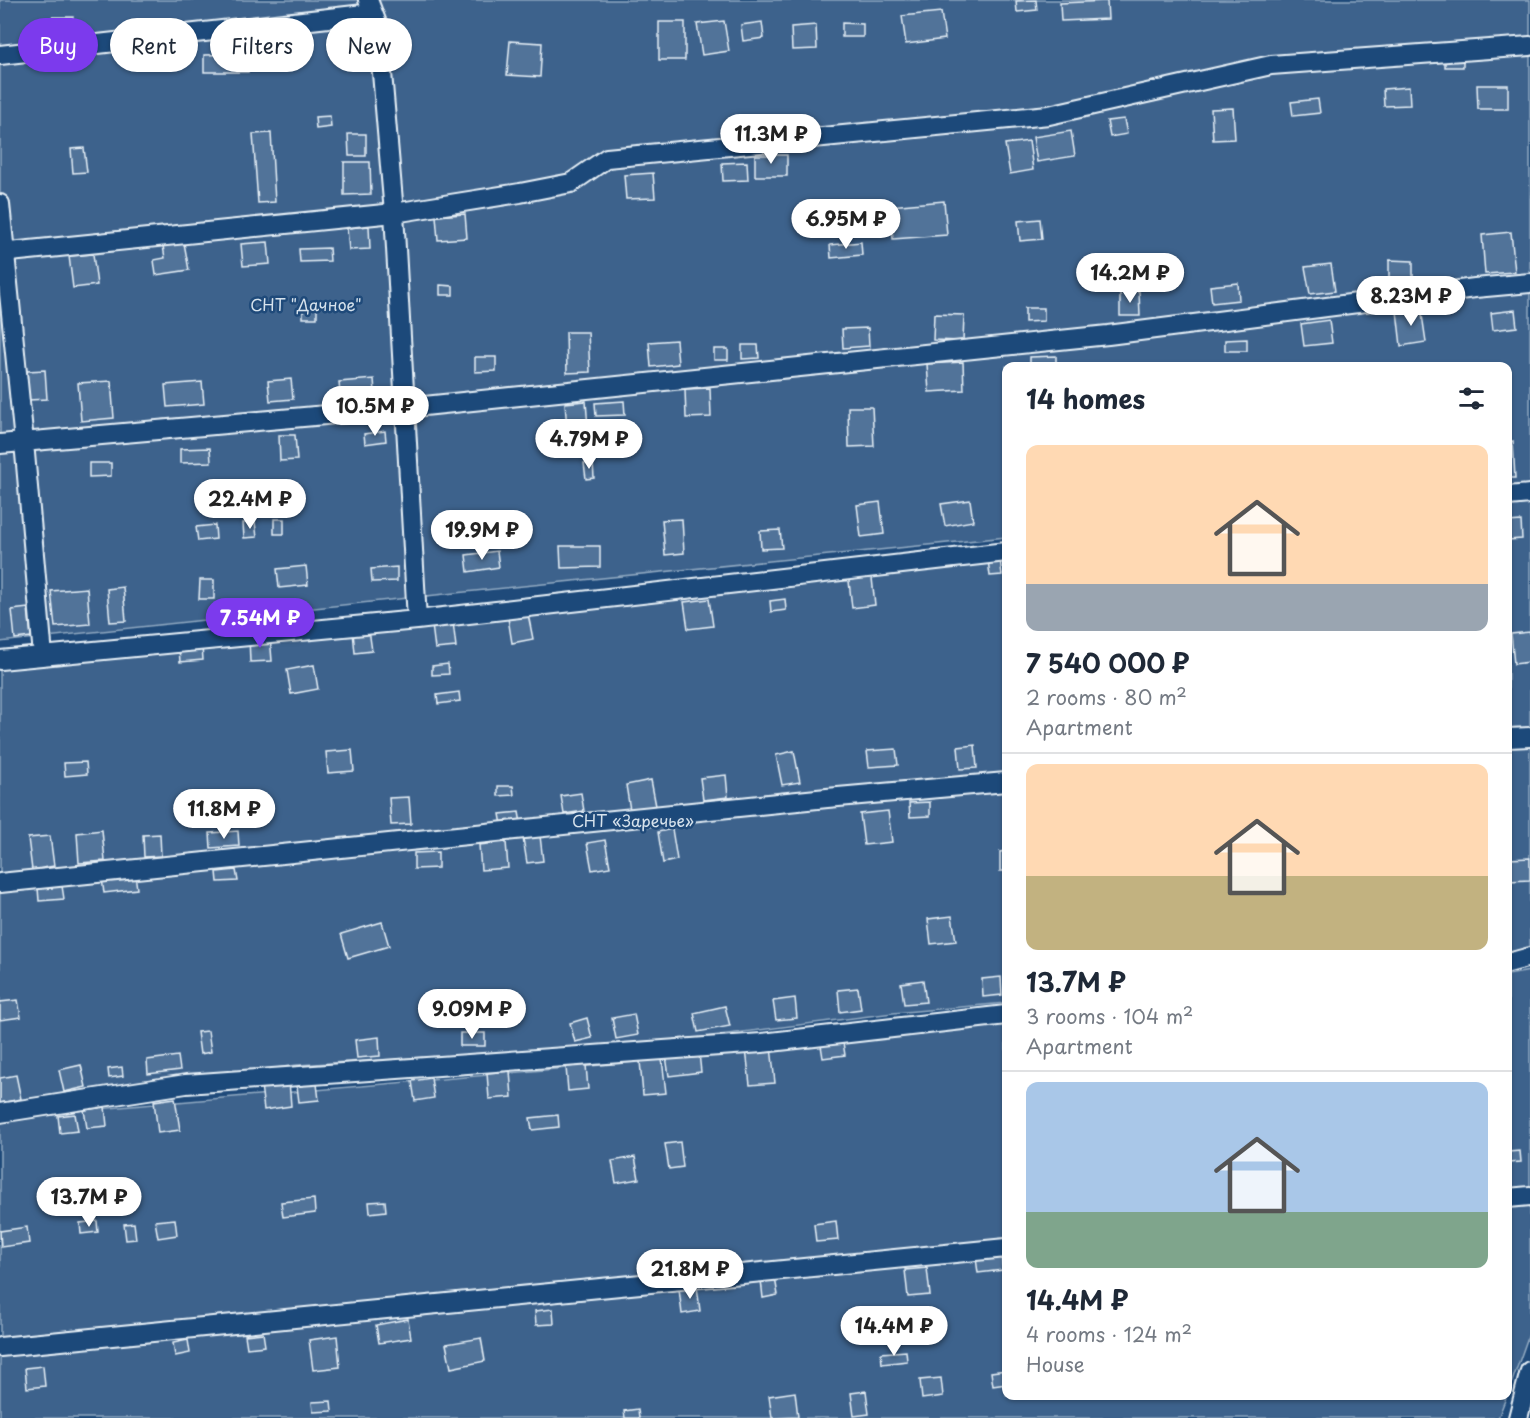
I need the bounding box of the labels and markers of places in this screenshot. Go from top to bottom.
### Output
pin: 11.3M ₽ [716,114,826,165]
pin: 6.95M ₽ [791,199,901,250]
pin: 14.2M ₽ [1075,253,1185,304]
pin: 8.23M ₽ [1356,276,1466,327]
pin: 10.5M ₽ [320,386,430,437]
pin: 4.79M ₽ [534,419,644,470]
pin: 22.4M ₽ [195,479,305,530]
pin: 19.9M ₽ [427,510,537,561]
pin: 7.54M ₽ [205,598,315,649]
pin: 11.8M ₽ [169,789,279,840]
pin: 9.09M ₽ [417,989,527,1040]
pin: 13.7M ₽ [34,1177,144,1228]
pin: 21.8M ₽ [635,1249,745,1300]
pin: 14.4M ₽ [839,1306,949,1357]

